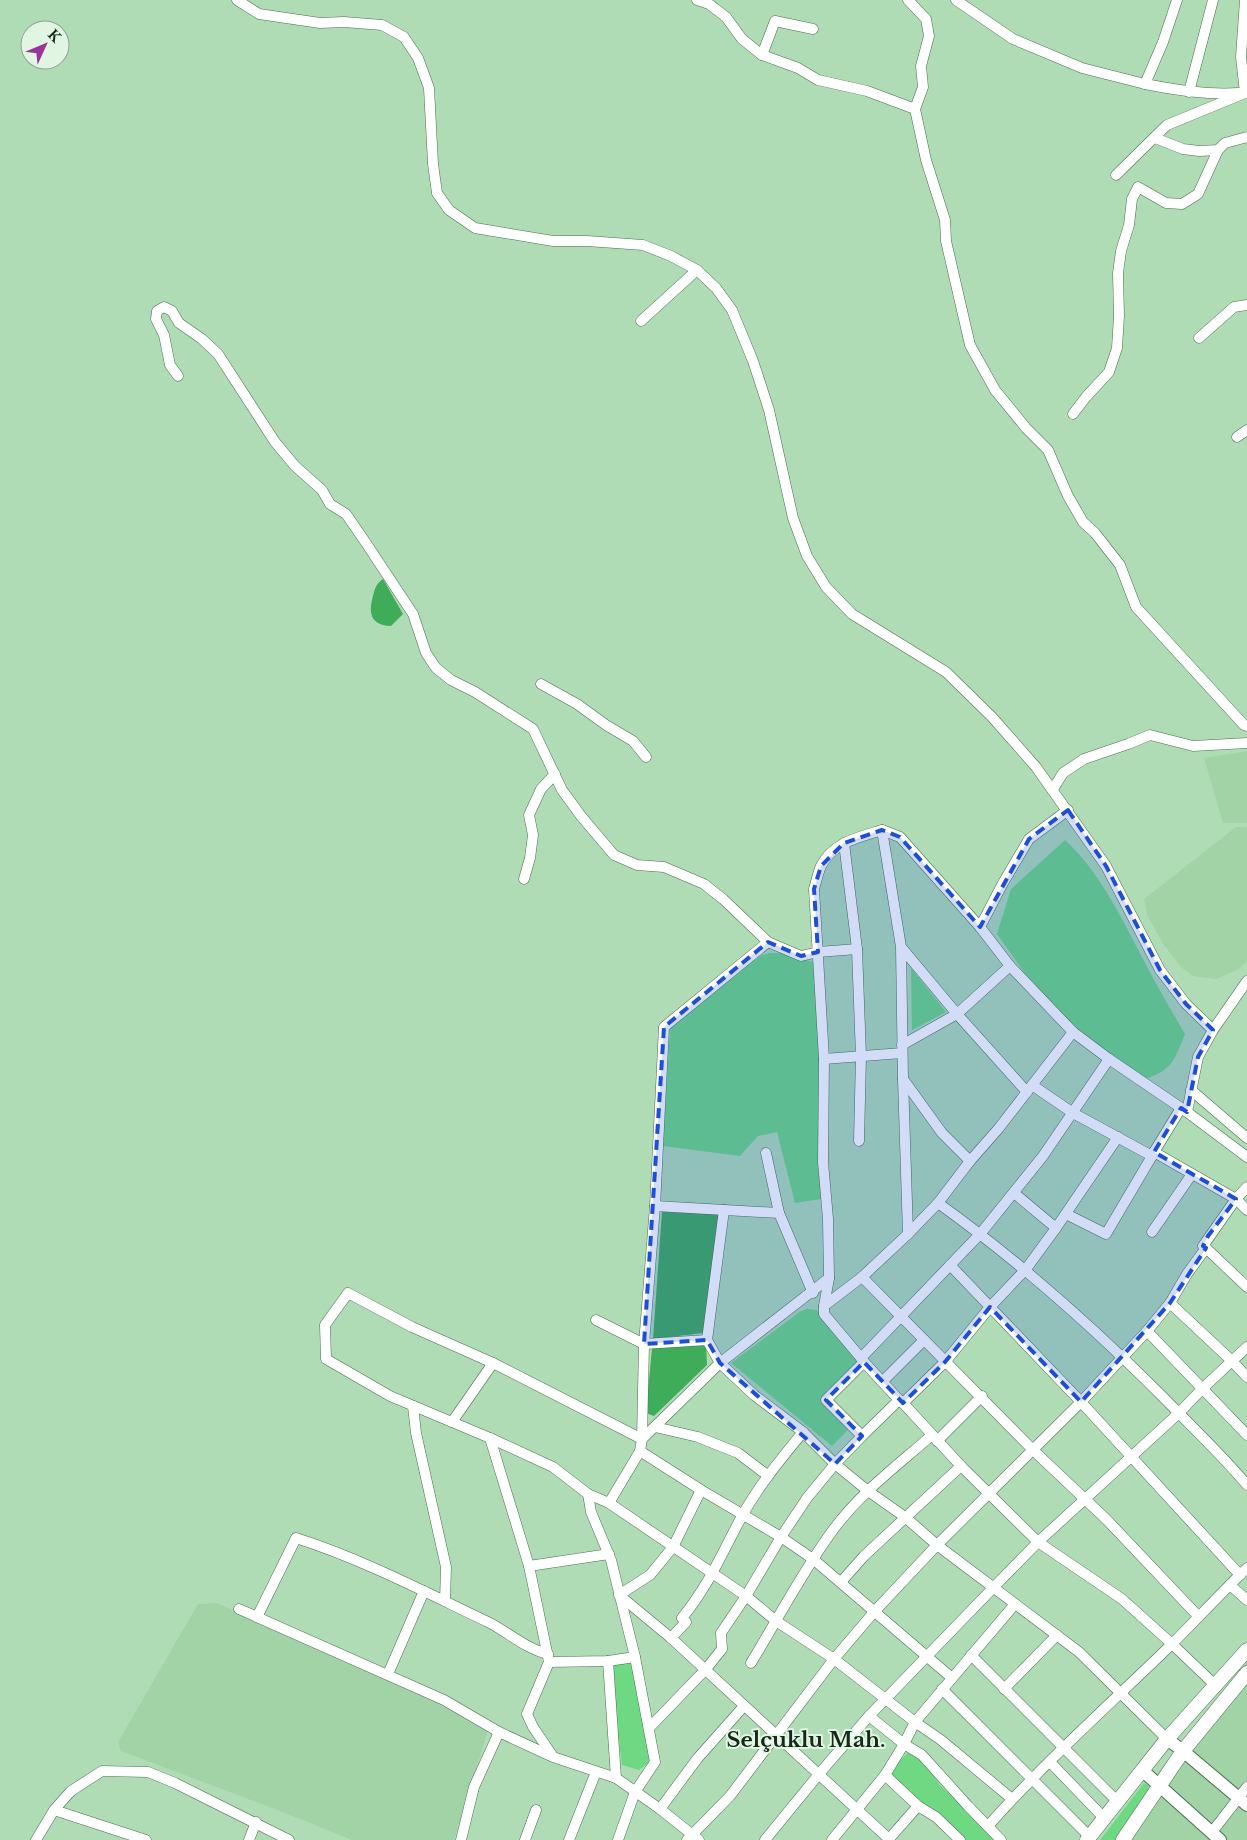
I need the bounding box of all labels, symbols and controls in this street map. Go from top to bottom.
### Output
north arrow [20,20,70,70]
text: K [44,26,65,47]
district label: Selçuklu Mah. [727,1727,885,1753]

